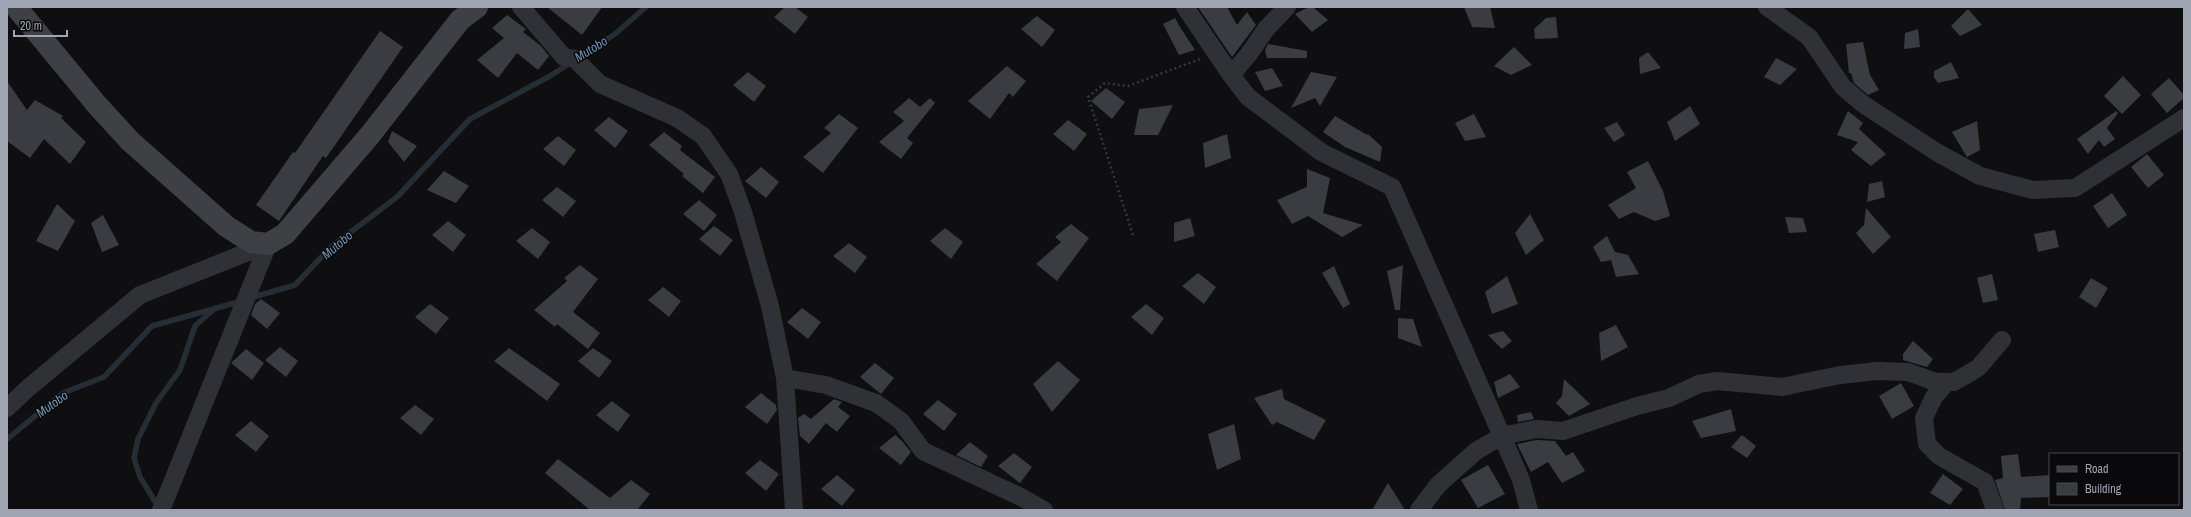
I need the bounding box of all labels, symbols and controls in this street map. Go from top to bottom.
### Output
scale bar [14,12,67,38]
text: 20 m [20,18,42,34]
water label: Mutobo [571,32,611,66]
water label: Mutobo [318,227,356,263]
water label: Mutobo [33,387,71,421]
legend [2049,453,2179,505]
text: Road [2085,461,2109,477]
text: Building [2085,481,2122,497]

